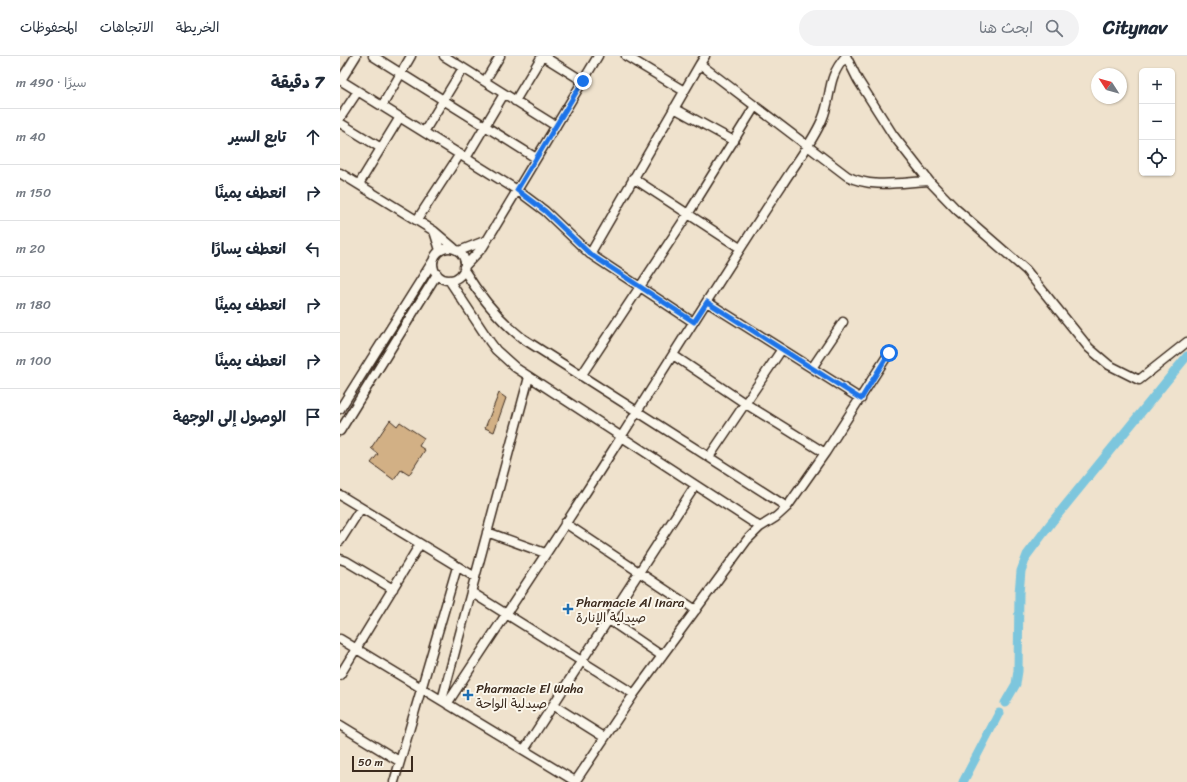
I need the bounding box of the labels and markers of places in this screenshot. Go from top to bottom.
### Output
place label: Pharmacie Al Inara صيدلية الإنارة [576,591,685,629]
marker: Pharmacie Al Inara صيدلية الإنارة [563,604,573,614]
place label: Pharmacie El Waha صيدلية الواحة [476,677,584,715]
marker: Pharmacie El Waha صيدلية الواحة [463,690,473,700]

